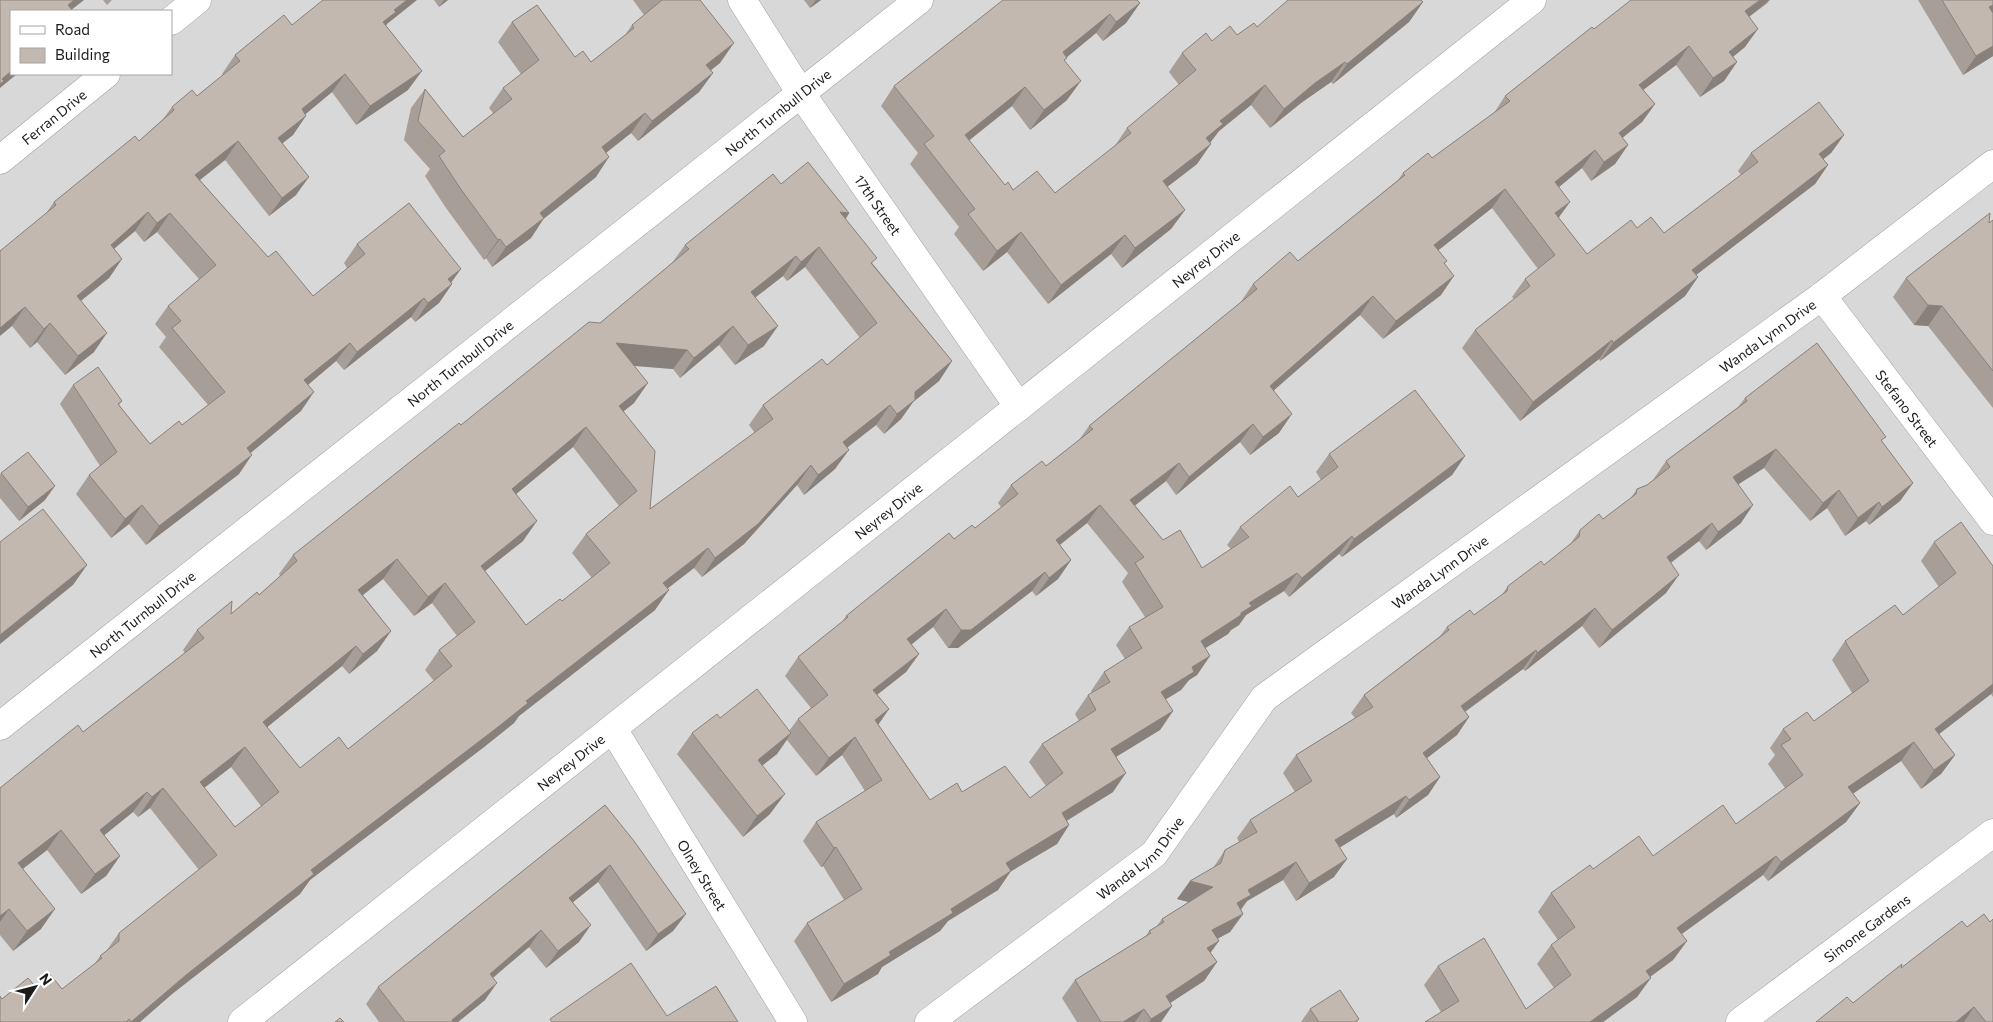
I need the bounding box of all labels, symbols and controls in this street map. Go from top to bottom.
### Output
legend [10,10,172,75]
text: Road [55,20,90,38]
text: Building [55,45,110,63]
street label: North Turnbull Drive [721,65,834,159]
street label: Ferran Drive [18,85,89,148]
street label: 17th Street [851,171,905,238]
street label: Neyrey Drive [1168,227,1242,291]
street label: Wanda Lynn Drive [1716,295,1819,376]
street label: North Turnbull Drive [404,316,516,410]
street label: Stefano Street [1873,366,1942,450]
street label: Neyrey Drive [851,478,925,542]
street label: Wanda Lynn Drive [1388,531,1491,612]
street label: North Turnbull Drive [86,567,198,661]
street label: Neyrey Drive [533,730,608,794]
street label: Wanda Lynn Drive [1093,813,1187,903]
street label: Olney Street [674,836,731,913]
street label: Simone Gardens [1820,890,1913,965]
north arrow [10,962,60,1012]
text: N [36,970,56,988]

